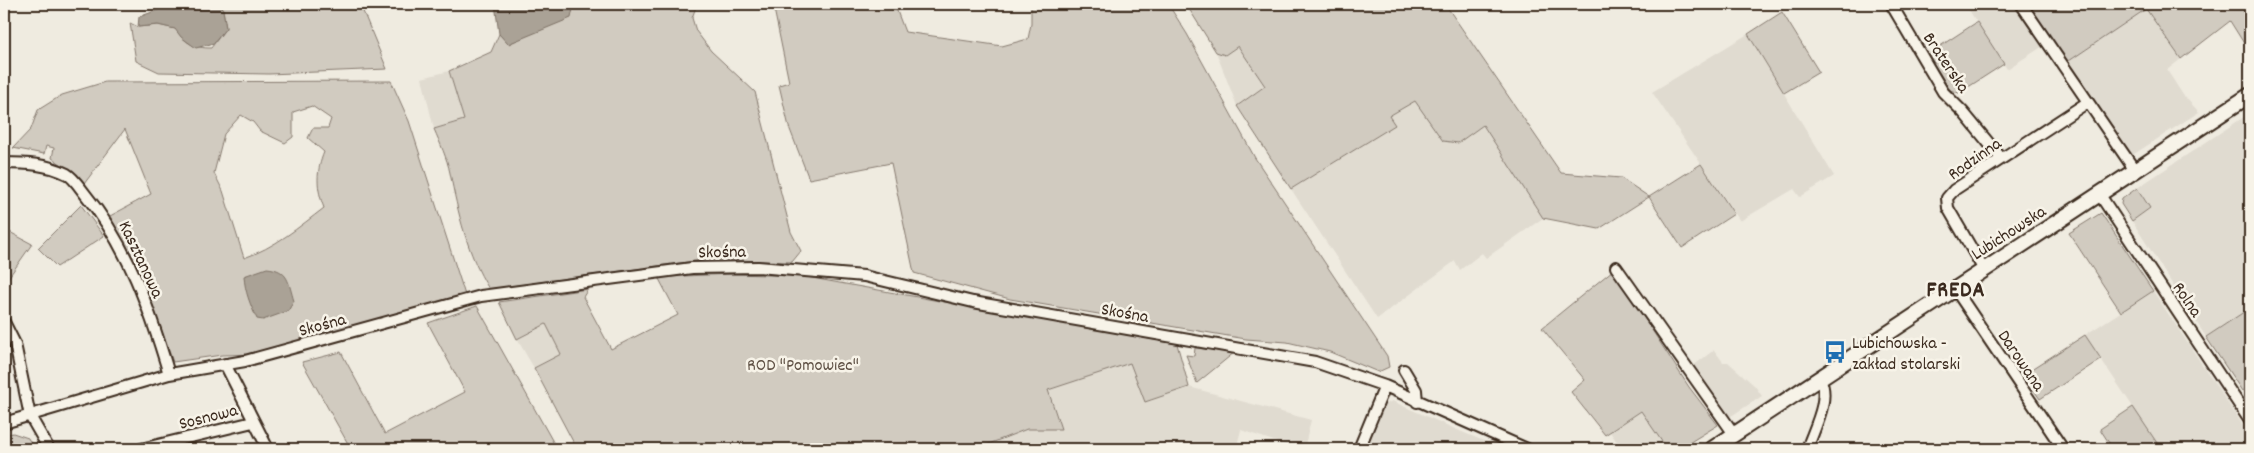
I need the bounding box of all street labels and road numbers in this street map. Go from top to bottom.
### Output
street label: Braterska [1915,28,1975,99]
street label: Rodzinna [1944,132,2008,188]
street label: Lubichowska [1967,200,2052,268]
street label: Kasztanowa [111,217,169,303]
street label: Skośna [698,241,747,266]
street label: Rolna [2165,278,2207,324]
street label: Skośna [1099,298,1151,331]
street label: Skośna [296,308,350,345]
street label: Darowana [1990,326,2050,398]
street label: Sosnowa [177,399,241,438]

